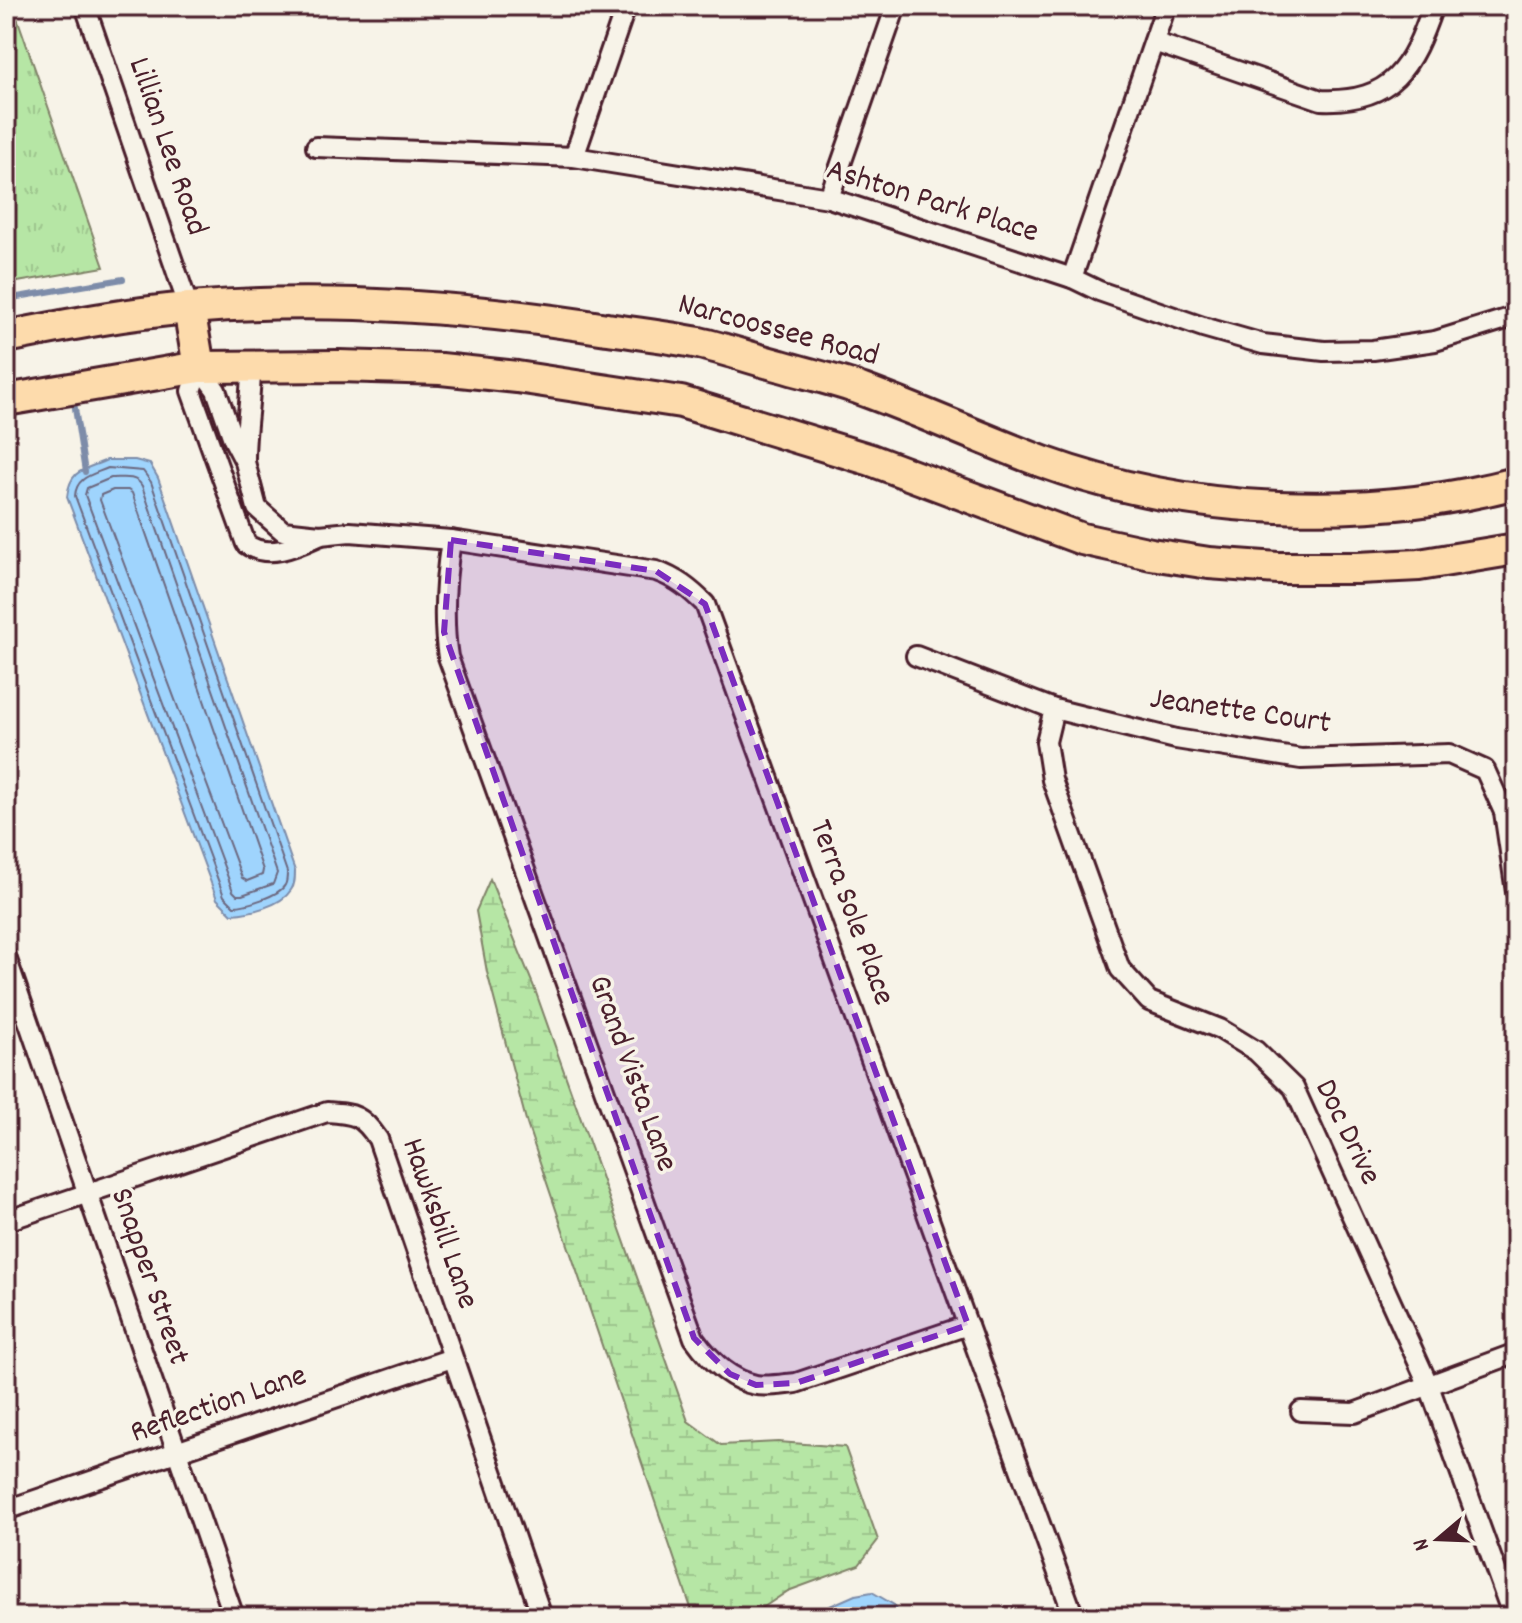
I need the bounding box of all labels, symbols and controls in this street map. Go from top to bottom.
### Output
street label: Lillian Lee Road [114,52,218,242]
street label: Ashton Park Place [820,149,1044,257]
street label: Narcoossee Road [672,283,884,381]
street label: Jeanette Court [1147,678,1334,748]
street label: Terra Sole Place [795,814,905,1012]
street label: Grand Vista Lane [574,969,688,1179]
street label: Doc Drive [1301,1072,1391,1194]
street label: Hawksbill Lane [387,1132,489,1316]
street label: Snapper Street [96,1182,200,1372]
street label: Reflection Lane [125,1354,313,1458]
north arrow [1398,1499,1478,1579]
text: N [1406,1534,1439,1555]

